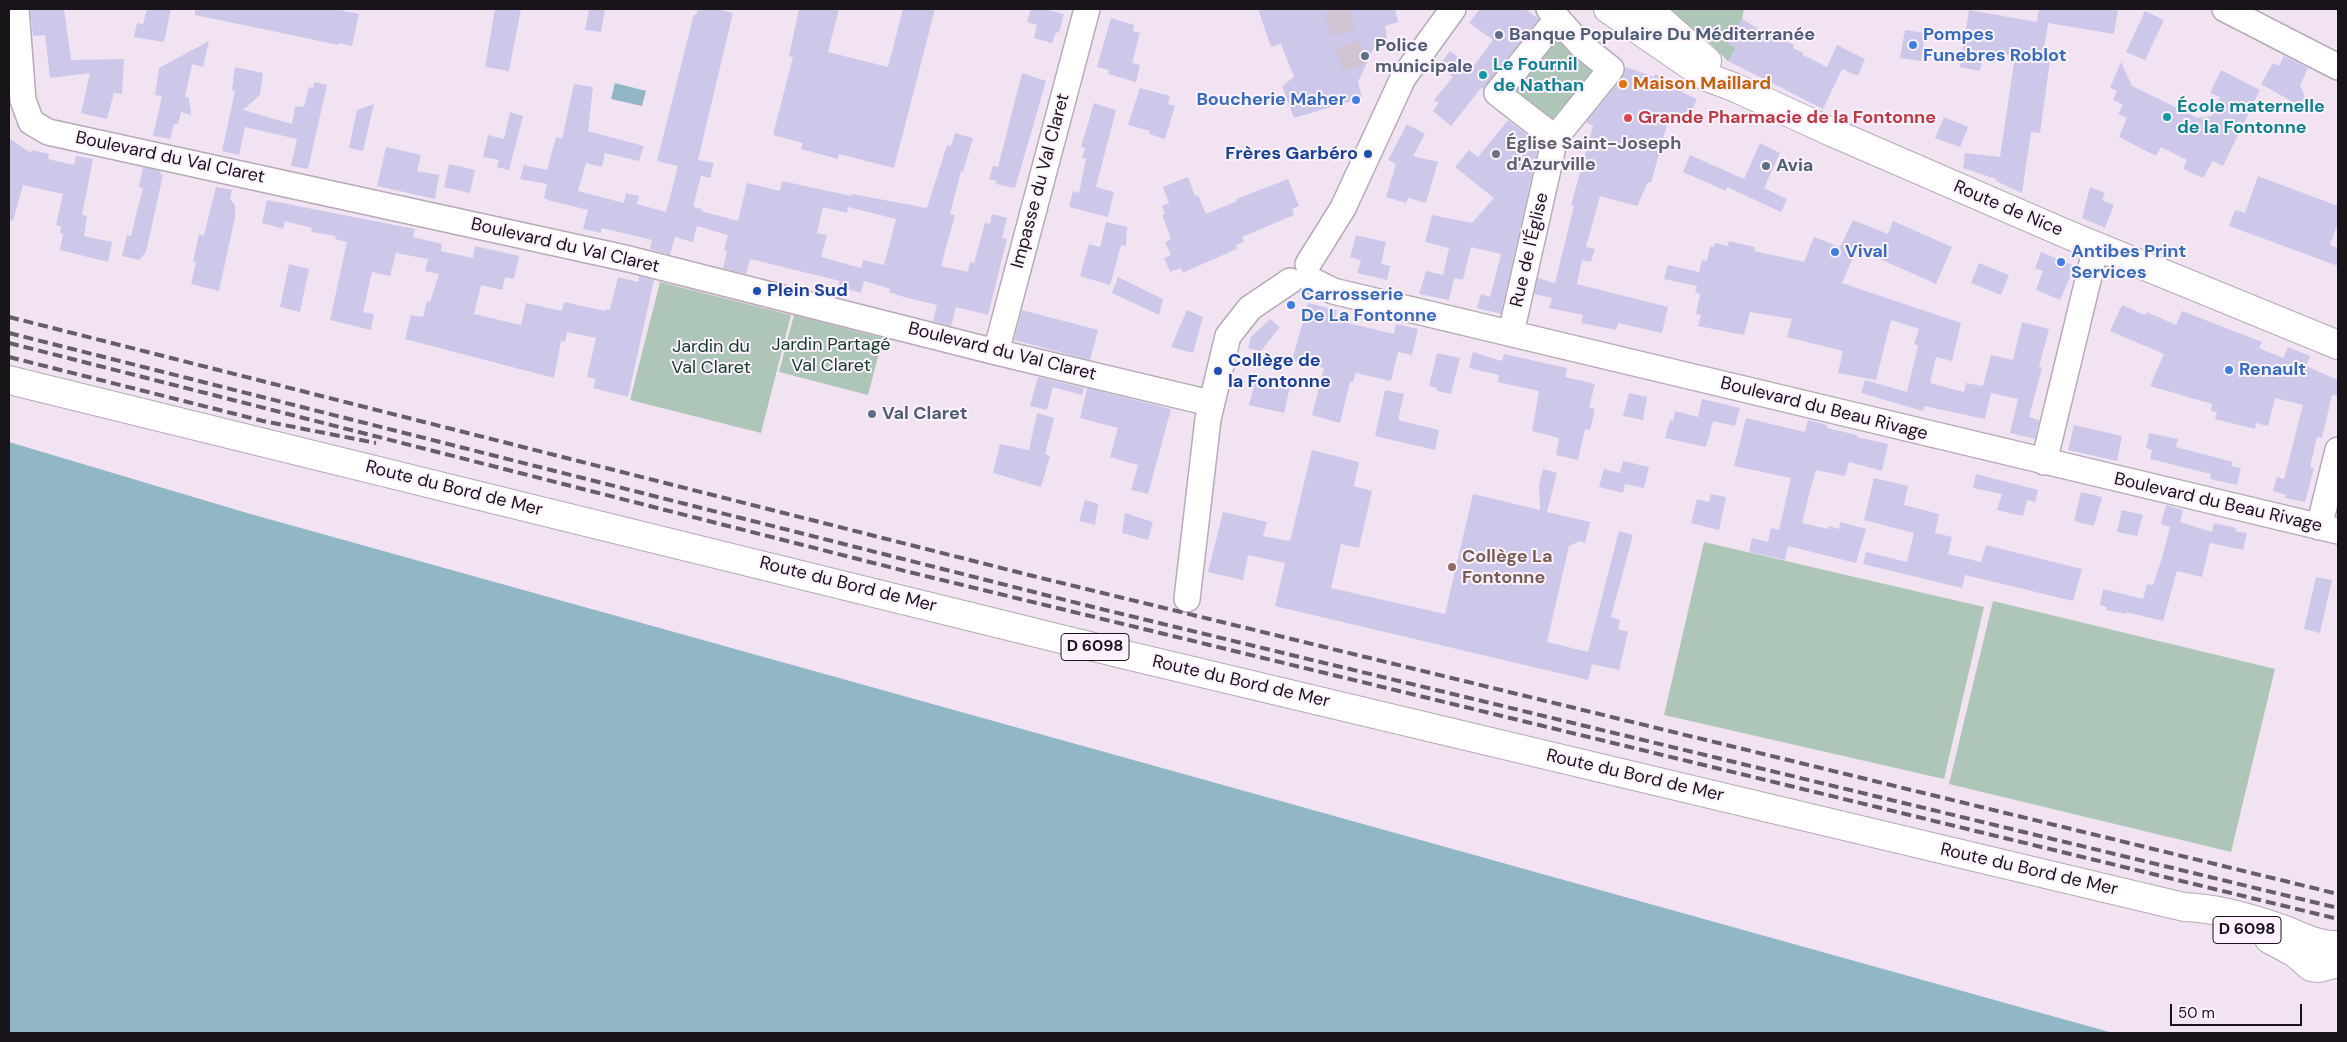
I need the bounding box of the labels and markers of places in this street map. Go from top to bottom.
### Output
place label: Banque Populaire Du Méditerranée [1509,24,1815,46]
place label: Pompes Funebres Roblot [1923,24,2066,66]
marker: Banque Populaire Du Méditerranée [1493,29,1505,41]
place label: Police municipale [1375,35,1473,78]
marker: Pompes Funebres Roblot [1907,39,1919,51]
marker: Police municipale [1359,50,1371,62]
place label: Le Fournil de Nathan [1493,54,1584,96]
marker: Le Fournil de Nathan [1477,69,1489,81]
place label: Maison Maillard [1633,73,1771,95]
marker: Maison Maillard [1617,78,1629,90]
place label: Boucherie Maher [1196,89,1346,111]
marker: Boucherie Maher [1350,94,1362,106]
place label: École maternelle de la Fontonne [2177,96,2325,138]
place label: Grande Pharmacie de la Fontonne [1638,107,1936,129]
marker: École maternelle de la Fontonne [2161,111,2173,123]
marker: Grande Pharmacie de la Fontonne [1622,112,1634,124]
place label: Église Saint-Joseph d'Azurville [1506,133,1681,176]
place label: Frères Garbéro [1225,143,1358,165]
marker: Frères Garbéro [1362,148,1374,160]
marker: Église Saint-Joseph d'Azurville [1490,148,1502,160]
place label: Avia [1776,155,1813,177]
marker: Avia [1760,160,1772,172]
place label: Vival [1845,241,1888,263]
place label: Antibes Print Services [2071,241,2186,284]
marker: Vival [1829,246,1841,258]
marker: Antibes Print Services [2055,256,2067,268]
place label: Plein Sud [767,280,848,302]
place label: Carrosserie De La Fontonne [1301,284,1437,326]
marker: Plein Sud [751,285,763,297]
marker: Carrosserie De La Fontonne [1285,299,1297,311]
place label: Collège de la Fontonne [1228,350,1331,392]
place label: Renault [2239,359,2306,381]
marker: Renault [2223,364,2235,376]
marker: Collège de la Fontonne [1212,365,1224,377]
place label: Val Claret [882,403,967,425]
marker: Val Claret [866,408,878,420]
place label: Collège La Fontonne [1462,546,1553,588]
marker: Collège La Fontonne [1446,561,1458,573]

